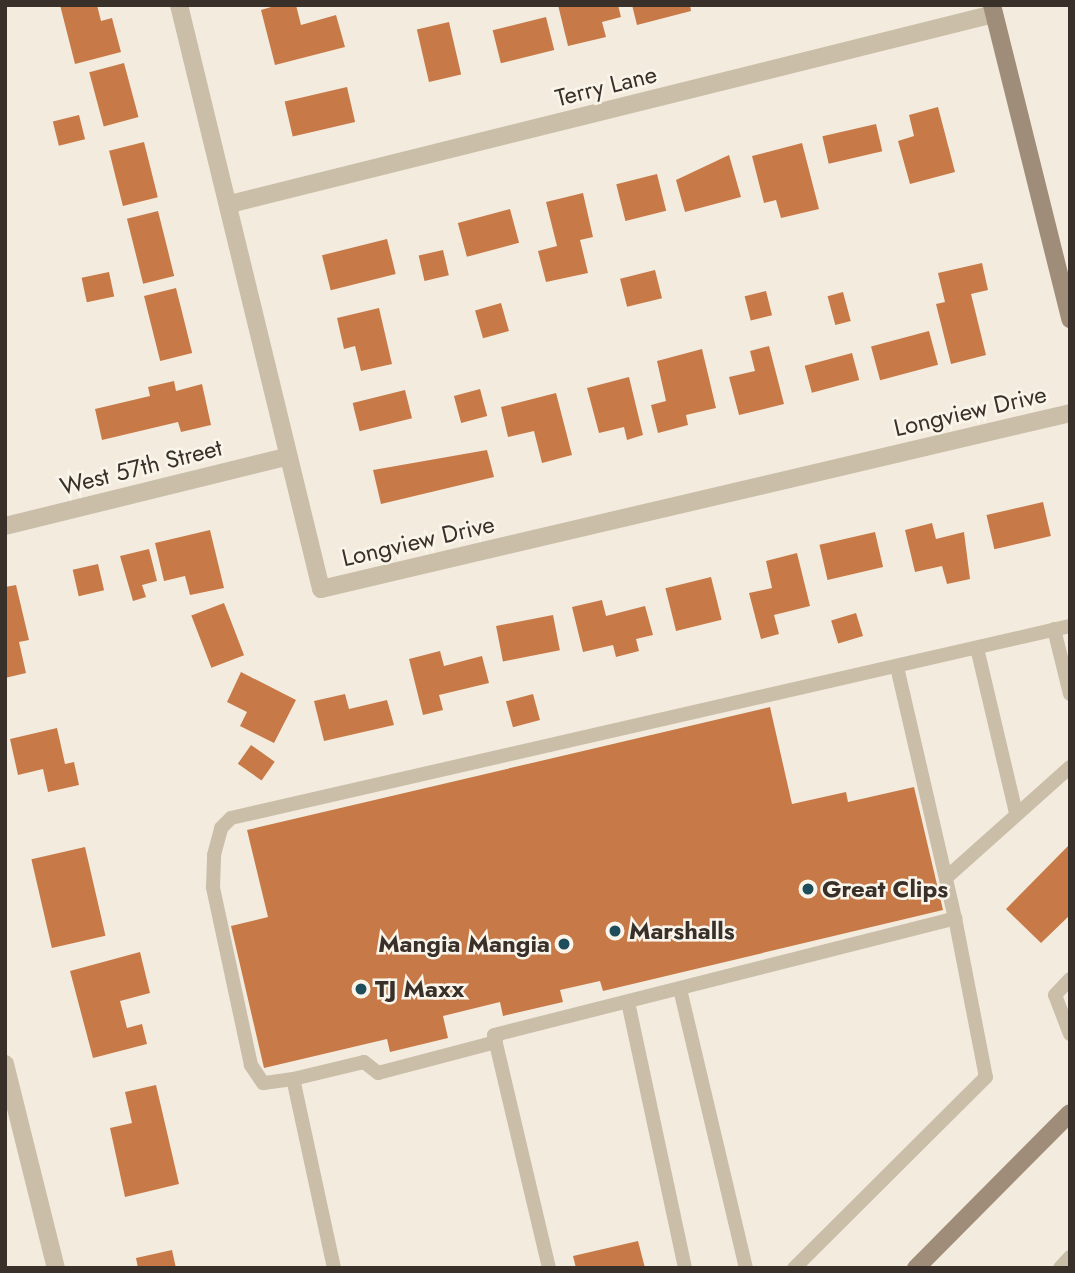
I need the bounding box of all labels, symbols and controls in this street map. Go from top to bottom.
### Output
street label: Terry Lane [552,60,660,112]
street label: Longview Drive [891,379,1049,443]
street label: West 57th Street [57,433,225,501]
street label: Longview Drive [339,509,497,573]
place label: Great Clips [822,875,948,903]
marker: Great Clips [800,881,816,897]
place label: Marshalls [629,917,735,945]
marker: Marshalls [607,923,623,939]
place label: Mangia Mangia [378,930,550,958]
marker: Mangia Mangia [556,936,572,952]
place label: TJ Maxx [375,975,464,1003]
marker: TJ Maxx [353,981,369,997]

